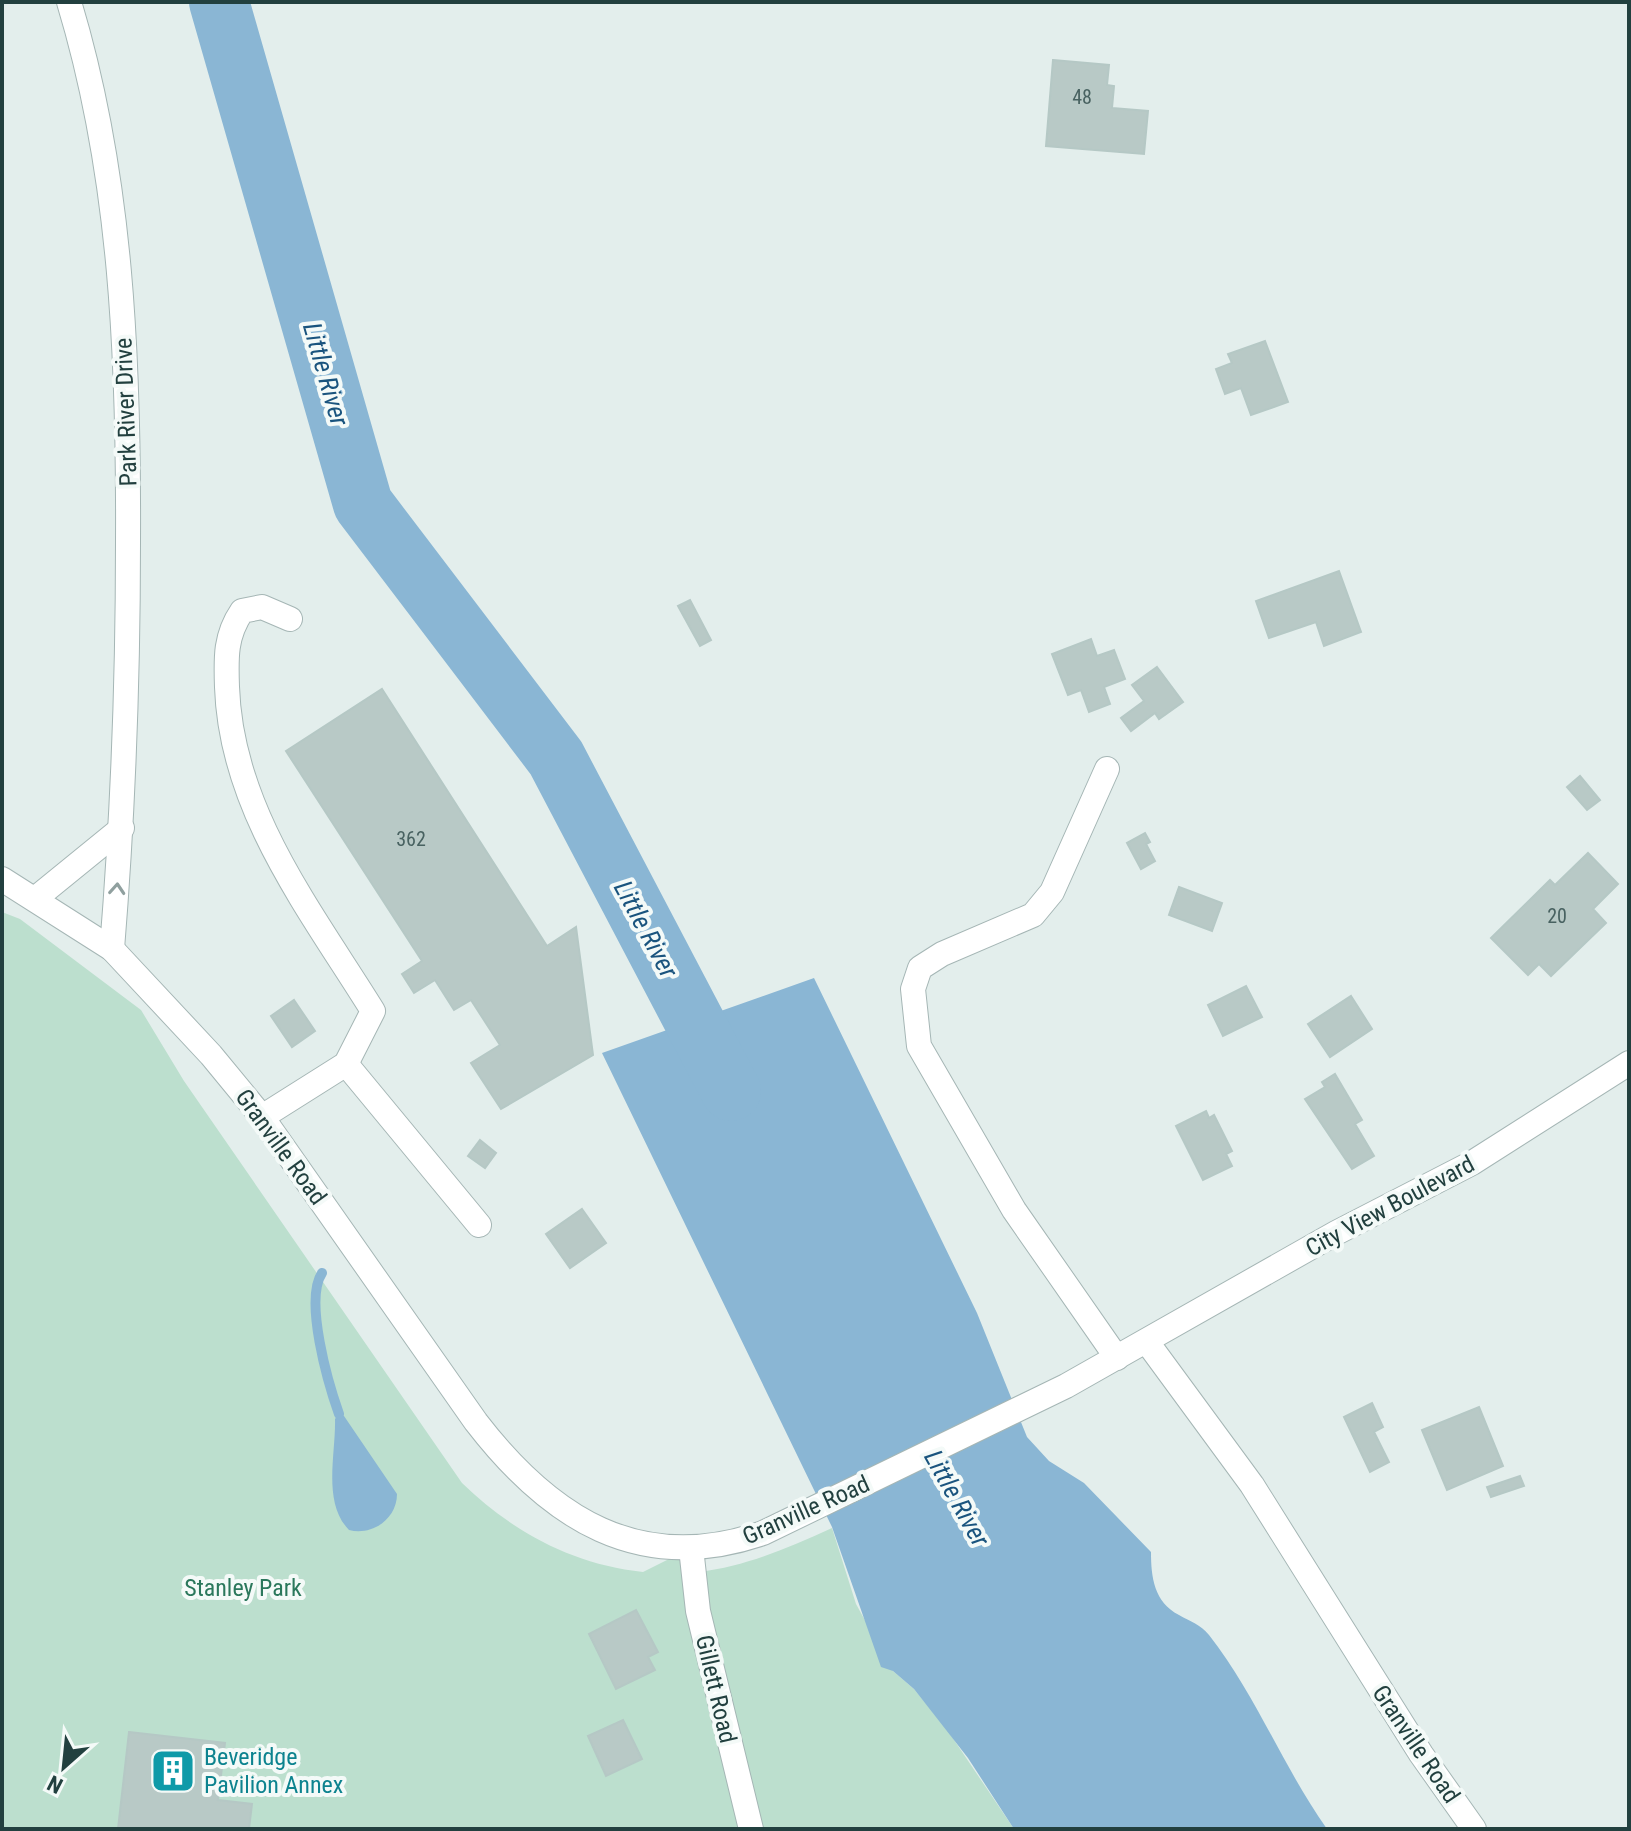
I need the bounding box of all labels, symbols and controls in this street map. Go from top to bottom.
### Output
house number: 48 [1072,85,1092,109]
water label: Little River [297,319,355,430]
street label: Park River Drive [109,337,143,487]
house number: 362 [396,827,426,851]
water label: Little River [608,875,685,984]
one-way arrow [108,882,125,895]
house number: 20 [1547,904,1567,928]
street label: Granville Road [230,1084,332,1210]
street label: City View Boulevard [1301,1150,1479,1262]
water label: Little River [918,1445,996,1553]
street label: Granville Road [738,1470,874,1550]
park label: Stanley Park [184,1574,302,1602]
street label: Gillett Road [690,1632,742,1746]
street label: Granville Road [1366,1680,1466,1808]
north arrow [24,1727,104,1807]
place label: Beveridge Pavilion Annex [204,1743,343,1799]
building icon: Beveridge Pavilion Annex [149,1747,197,1795]
text: N [43,1770,67,1799]

